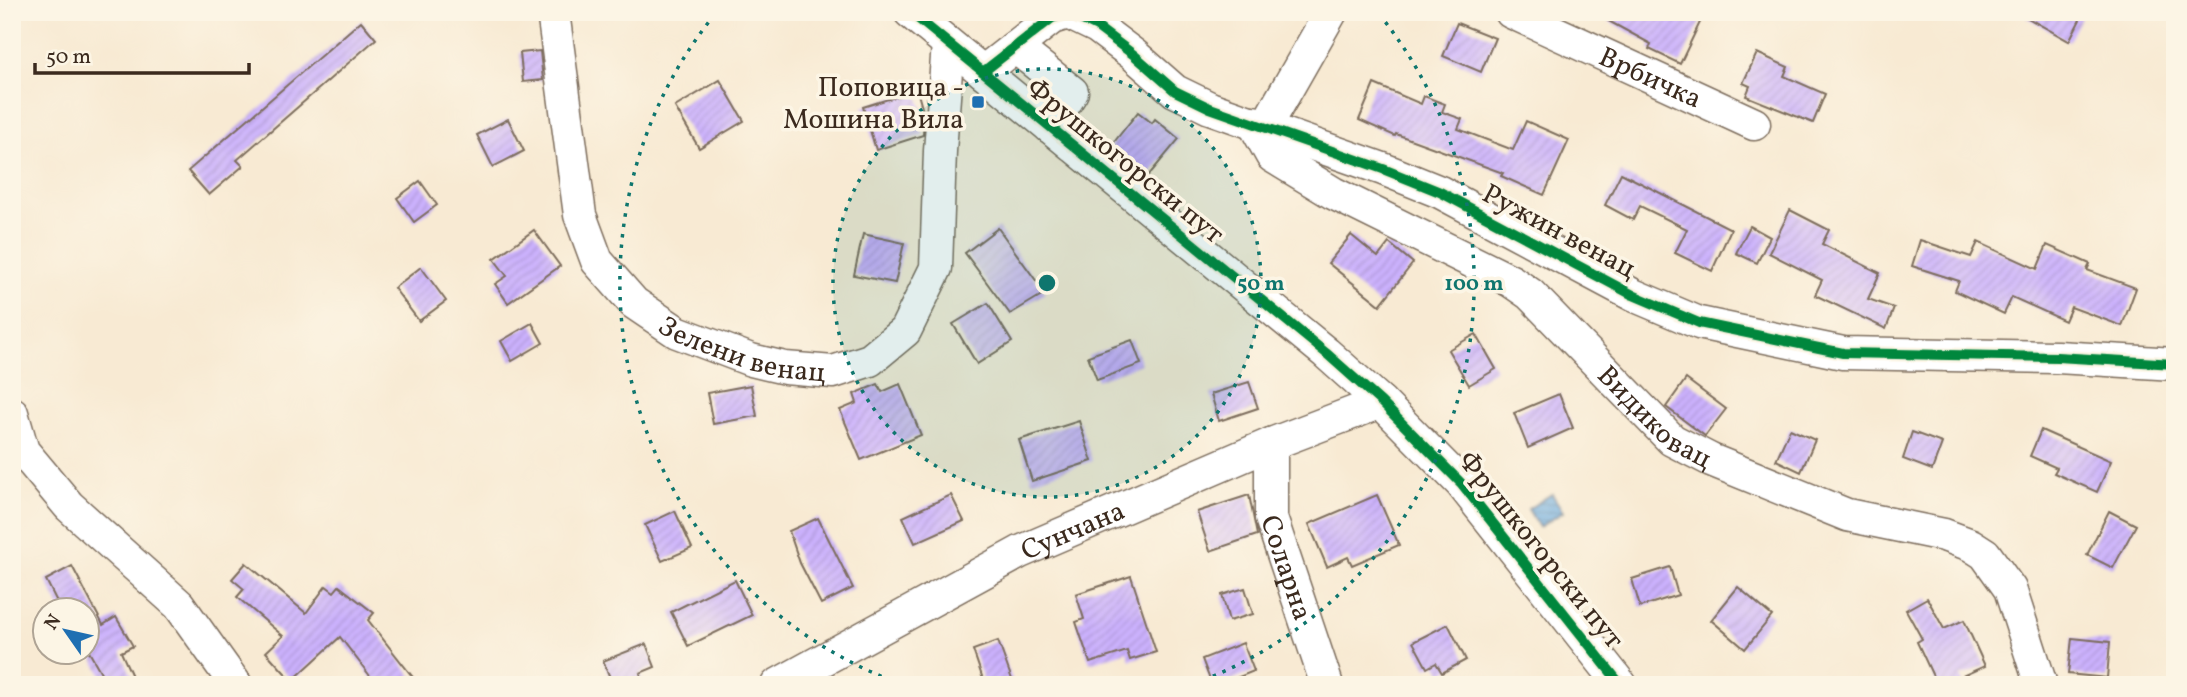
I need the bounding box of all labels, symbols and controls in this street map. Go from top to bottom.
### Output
scale bar [35,32,248,76]
street label: Врбичка [1592,38,1708,119]
text: 50 m [46,43,91,72]
place label: Поповица - Мошина Вила [783,69,964,140]
street label: Фрушкогорски пут [1017,70,1232,254]
marker: Поповица - Мошина Вила [970,94,986,110]
street label: Ружин венац [1475,175,1643,289]
text: 50 m [1237,270,1285,299]
text: 100 m [1444,270,1504,299]
centre of rings [1035,271,1059,295]
street label: Зелени венац [649,308,827,393]
street label: Видиковац [1587,357,1719,479]
street label: Фрушкогорски пут [1448,443,1632,658]
street label: Сунчана [1015,492,1131,571]
street label: Соларна [1249,510,1321,626]
north arrow [32,596,102,666]
text: N [39,609,68,636]

